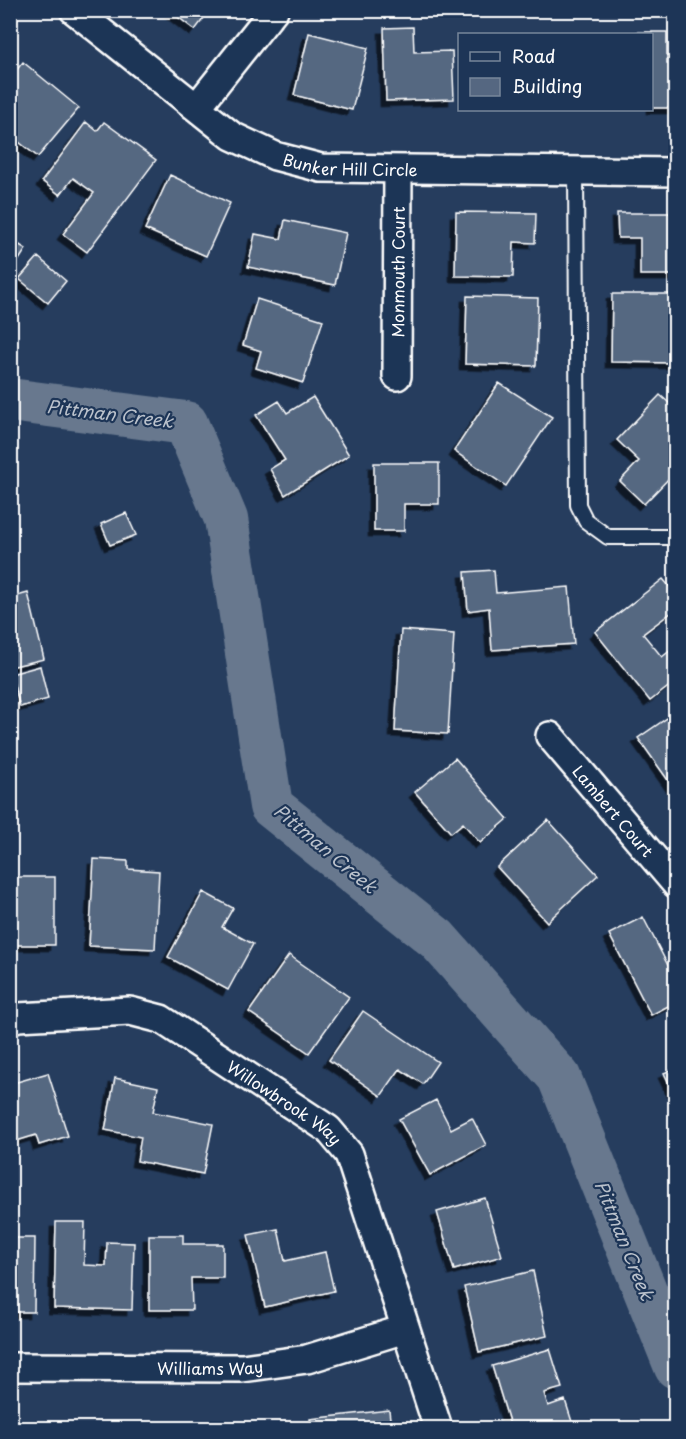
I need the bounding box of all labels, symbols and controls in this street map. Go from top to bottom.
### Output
legend [458,33,653,111]
text: Road [512,42,556,69]
text: Building [512,72,582,99]
street label: Bunker Hill Circle [280,147,418,181]
street label: Monmouth Court [385,206,410,338]
water label: Pittman Creek [45,392,176,434]
street label: Lambert Court [567,759,660,862]
water label: Pittman Creek [269,797,384,900]
street label: Willowbrook Way [223,1054,348,1150]
water label: Pittman Creek [589,1176,662,1305]
street label: Williams Way [157,1353,264,1380]

